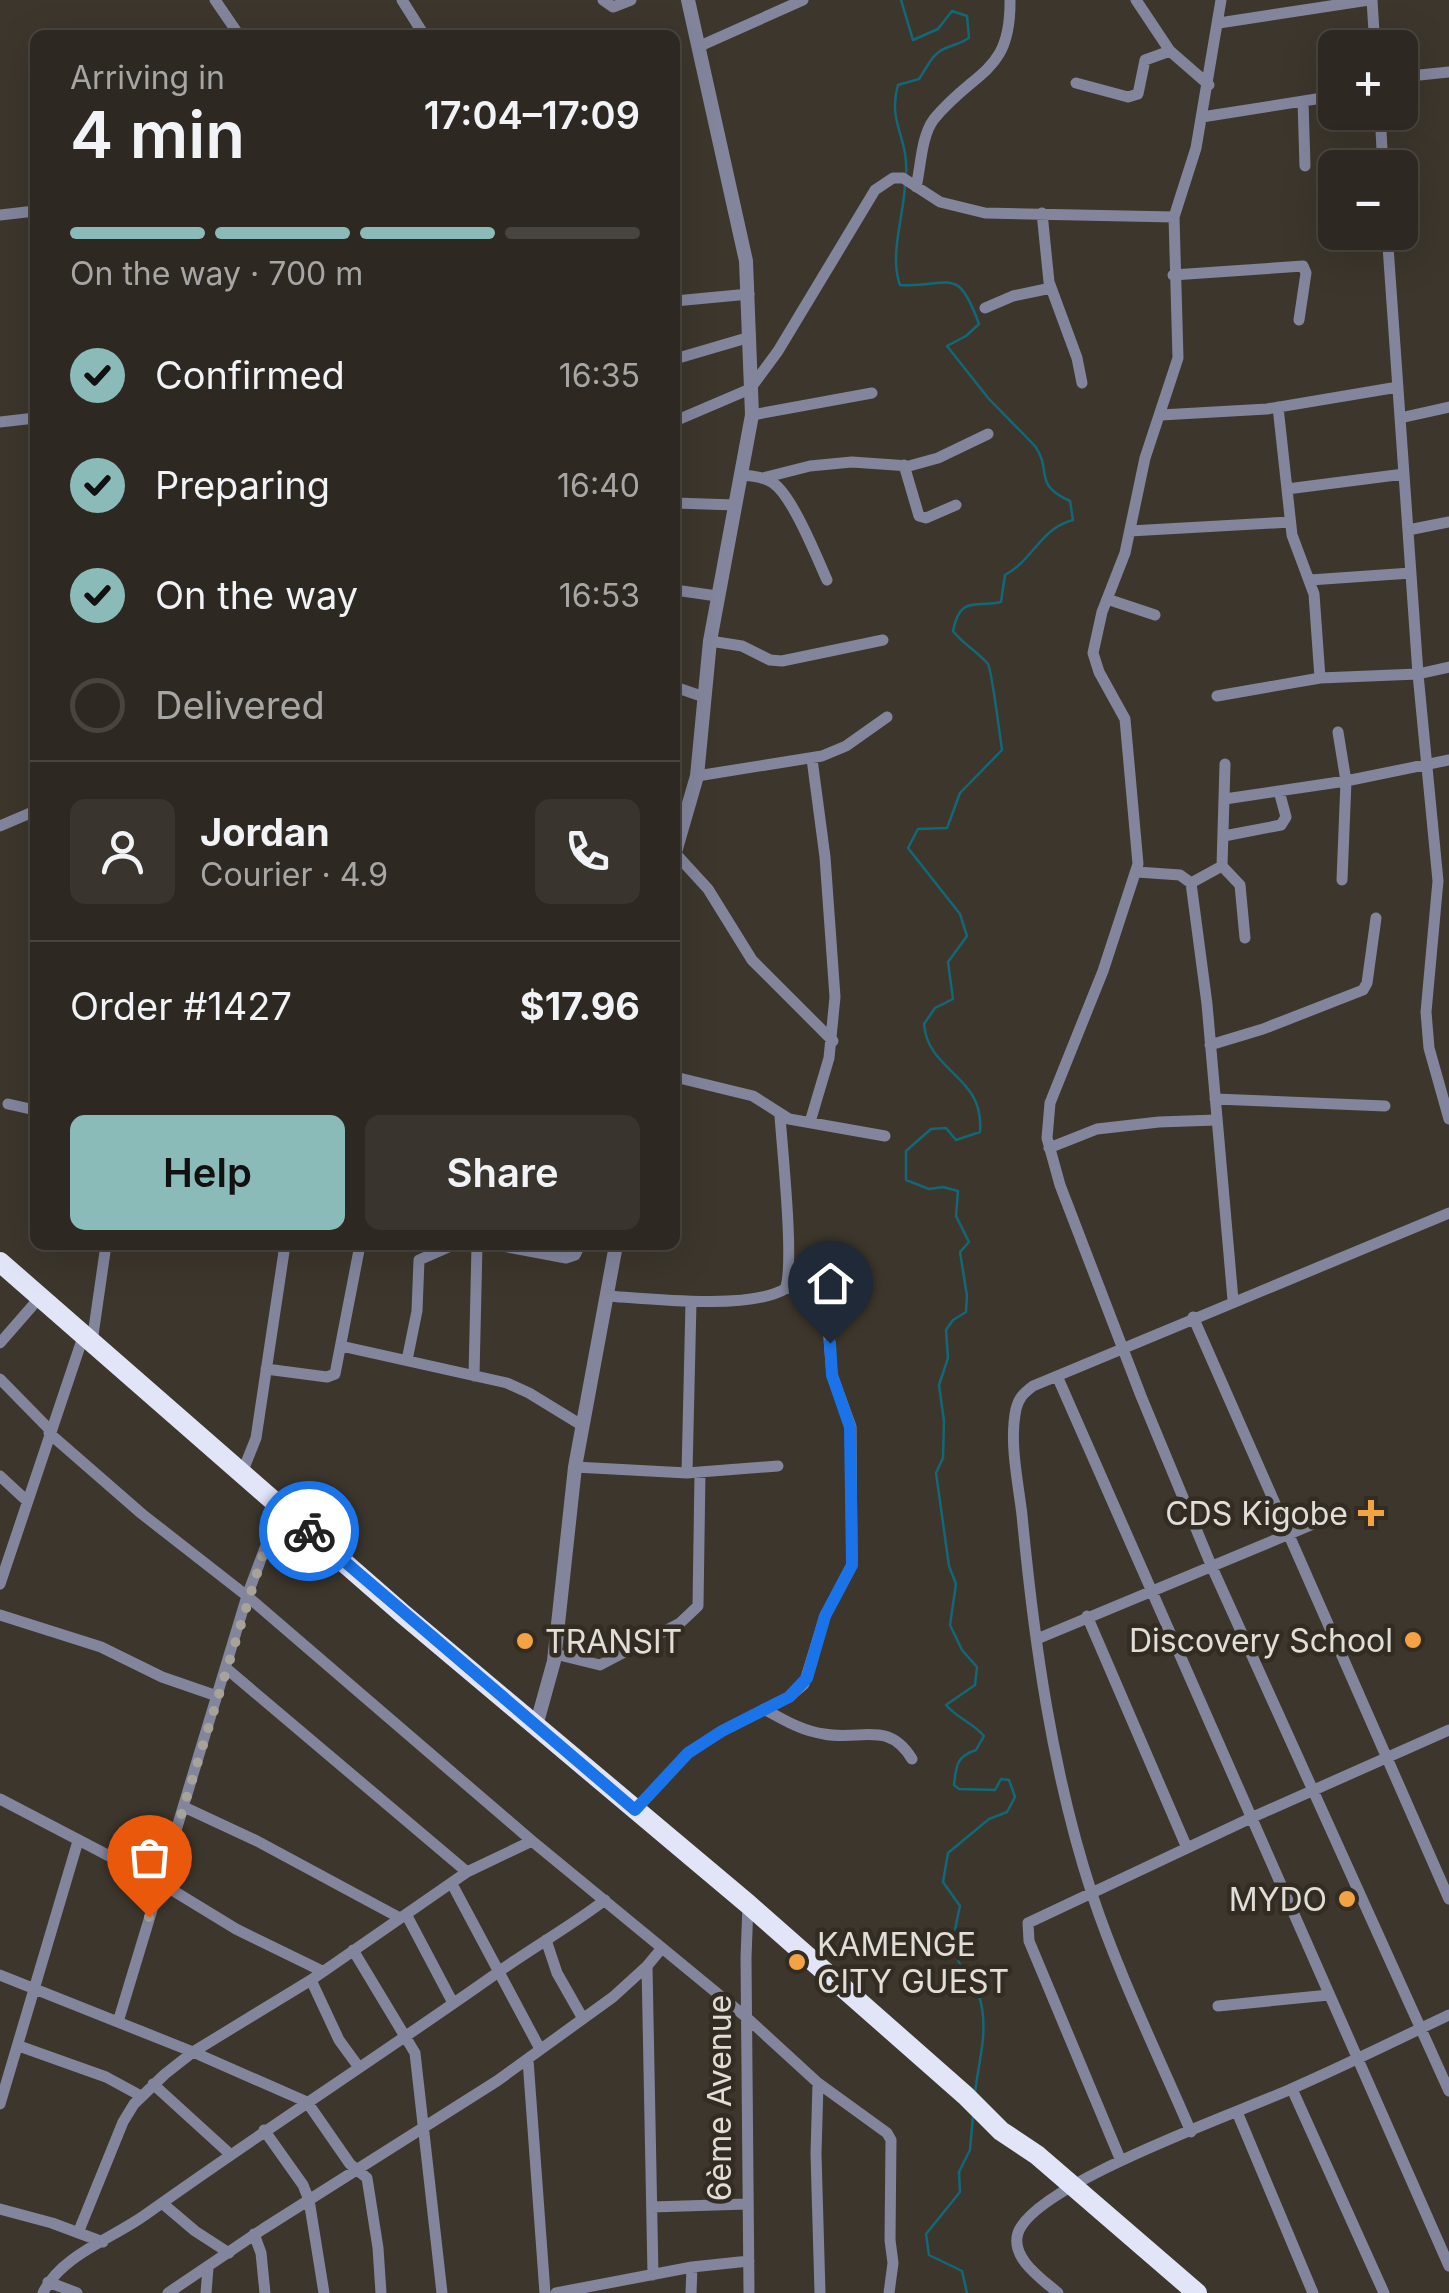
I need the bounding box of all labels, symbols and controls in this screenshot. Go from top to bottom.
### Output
map controls [1318,30,1418,250]
button: + [1318,30,1418,130]
text: Arriving in [70,58,225,97]
text: 17:04–17:09 [424,92,640,138]
text: 4 min [70,95,245,174]
button: − [1318,150,1418,250]
text: On the way · 700 m [70,254,363,293]
icon: check [70,348,125,403]
text: Confirmed [155,352,345,398]
text: 16:35 [559,356,640,395]
icon: check [70,458,125,513]
text: Preparing [155,462,330,508]
text: 16:40 [557,466,640,505]
icon: check [70,568,125,623]
text: On the way [155,572,358,618]
text: 16:53 [559,576,640,615]
text: Delivered [155,682,325,728]
button: person [70,799,175,904]
button: phone [535,799,640,904]
text: Jordan [200,809,330,855]
text: Courier · 4.9 [200,855,388,894]
text: Order #1427 [70,983,292,1029]
text: $17.96 [520,983,640,1029]
button: Help [70,1115,345,1230]
button: Share [365,1115,640,1230]
pin [788,1241,873,1344]
icon: home [803,1256,858,1311]
courier [259,1481,359,1581]
place label: CDS Kigobe [1165,1494,1348,1533]
marker: CDS Kigobe [1358,1500,1384,1526]
icon: bike [282,1504,337,1559]
place label: Discovery School [1129,1621,1393,1660]
place label: TRANSIT [545,1622,682,1661]
marker: Discovery School [1402,1629,1424,1651]
marker: TRANSIT [514,1630,536,1652]
pin [107,1815,192,1918]
icon: bag [122,1830,177,1885]
place label: MYDO [1229,1880,1327,1919]
marker: MYDO [1336,1888,1358,1910]
place label: KAMENGE CITY GUEST [817,1925,1009,2001]
marker: KAMENGE CITY GUEST [786,1951,808,1973]
street label: 6ème Avenue [700,1995,739,2201]

